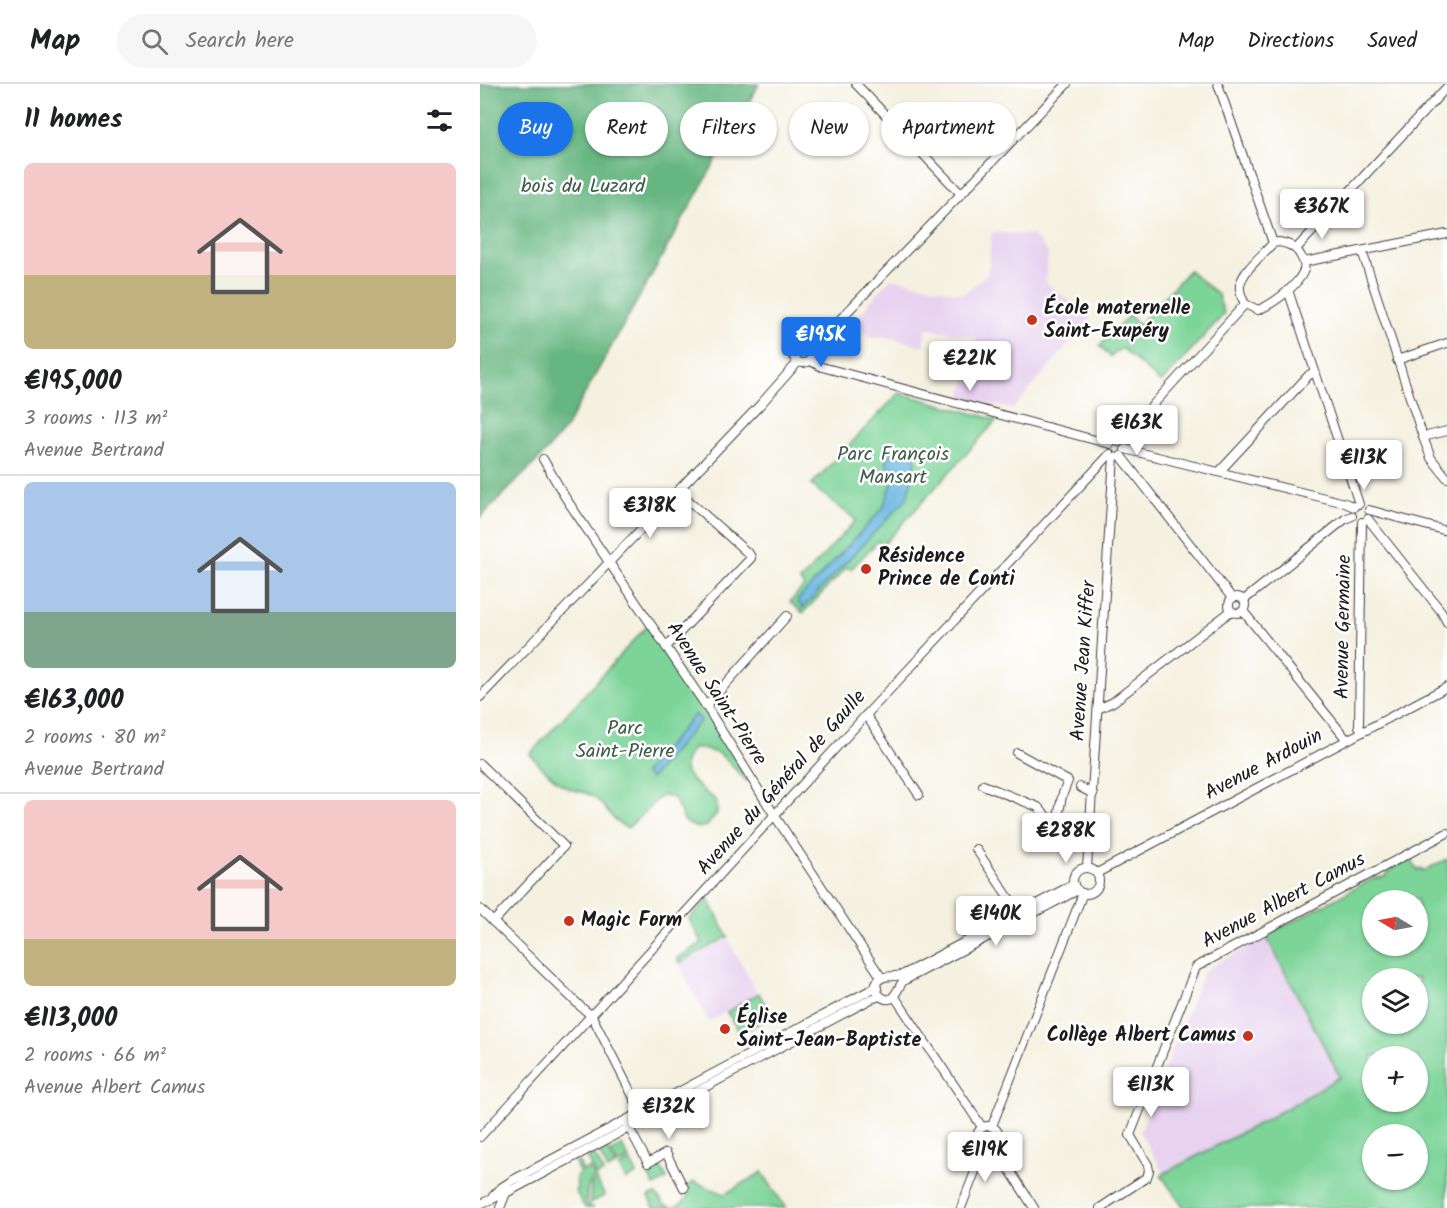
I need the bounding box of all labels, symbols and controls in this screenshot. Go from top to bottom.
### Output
search box [117,14,537,68]
text: Map [30,19,81,64]
text: Search here [186,24,294,59]
icon: search [138,25,171,58]
text: Map [1178,25,1214,58]
text: Directions [1247,25,1334,58]
text: Saved [1367,25,1417,58]
text: 11 homes [24,99,122,141]
chip: Buy [498,102,573,156]
chip: Rent [585,102,668,156]
chip: Filters [680,102,777,156]
chip: New [789,102,869,156]
chip: Apartment [881,102,1016,156]
icon: filters [423,104,456,137]
park label: bois du Luzard [521,171,646,203]
pin: €367K [1280,189,1364,240]
text: €367K [1294,192,1350,224]
icon: home [186,202,294,310]
place label: École maternelle Saint-Exupéry [1044,293,1191,348]
marker: École maternelle Saint-Exupéry [1025,313,1039,327]
pin: €195K [779,317,863,368]
text: €195K [796,320,847,352]
pin: €221K [928,341,1012,392]
text: €221K [943,344,997,376]
text: €195,000 [24,361,121,403]
text: 3 rooms · 113 m² [24,403,167,435]
pin: €163K [1095,405,1179,456]
text: €163K [1111,408,1163,440]
text: Avenue Bertrand [24,435,164,467]
park label: Parc François Mansart [837,439,950,494]
pin: €113K [1322,440,1406,491]
text: €113K [1340,443,1388,475]
pin: €318K [608,488,692,539]
text: €318K [623,491,677,523]
icon: home [186,521,294,629]
place label: Résidence Prince de Conti [878,541,1016,596]
street label: Avenue Germaine [1327,554,1361,700]
marker: Résidence Prince de Conti [859,562,873,576]
street label: Avenue Jean Kiffer [1062,578,1106,742]
street label: Avenue Saint-Pierre [657,616,775,772]
text: €163,000 [24,680,123,722]
street label: Avenue du Général de Gaulle [690,683,874,883]
park label: Parc Saint-Pierre [575,713,675,768]
street label: Avenue Ardouin [1199,720,1329,810]
text: 2 rooms · 80 m² [24,722,166,754]
text: Avenue Bertrand [24,754,164,786]
pin: €288K [1024,813,1108,864]
text: €288K [1036,816,1096,848]
icon: home [186,839,294,947]
street label: Avenue Albert Camus [1196,844,1372,958]
north arrow [1362,890,1428,956]
map controls [1362,890,1428,1190]
pin: €140K [954,896,1038,947]
text: €140K [970,899,1022,931]
place label: Magic Form [581,905,682,937]
marker: Magic Form [562,914,576,928]
button: layers [1362,968,1428,1034]
text: €113,000 [24,998,117,1040]
place label: Église Saint-Jean-Baptiste [737,1002,922,1057]
place label: Collège Albert Camus [1047,1020,1237,1052]
marker: Église Saint-Jean-Baptiste [718,1022,732,1036]
marker: Collège Albert Camus [1241,1029,1255,1043]
text: 2 rooms · 66 m² [24,1040,166,1072]
button: + [1362,1046,1428,1112]
pin: €113K [1109,1067,1193,1118]
text: €113K [1127,1070,1175,1102]
text: Avenue Albert Camus [24,1072,205,1104]
pin: €132K [627,1089,711,1140]
text: €132K [642,1092,696,1124]
button: − [1362,1124,1428,1190]
pin: €119K [943,1132,1027,1183]
text: €119K [962,1135,1008,1167]

